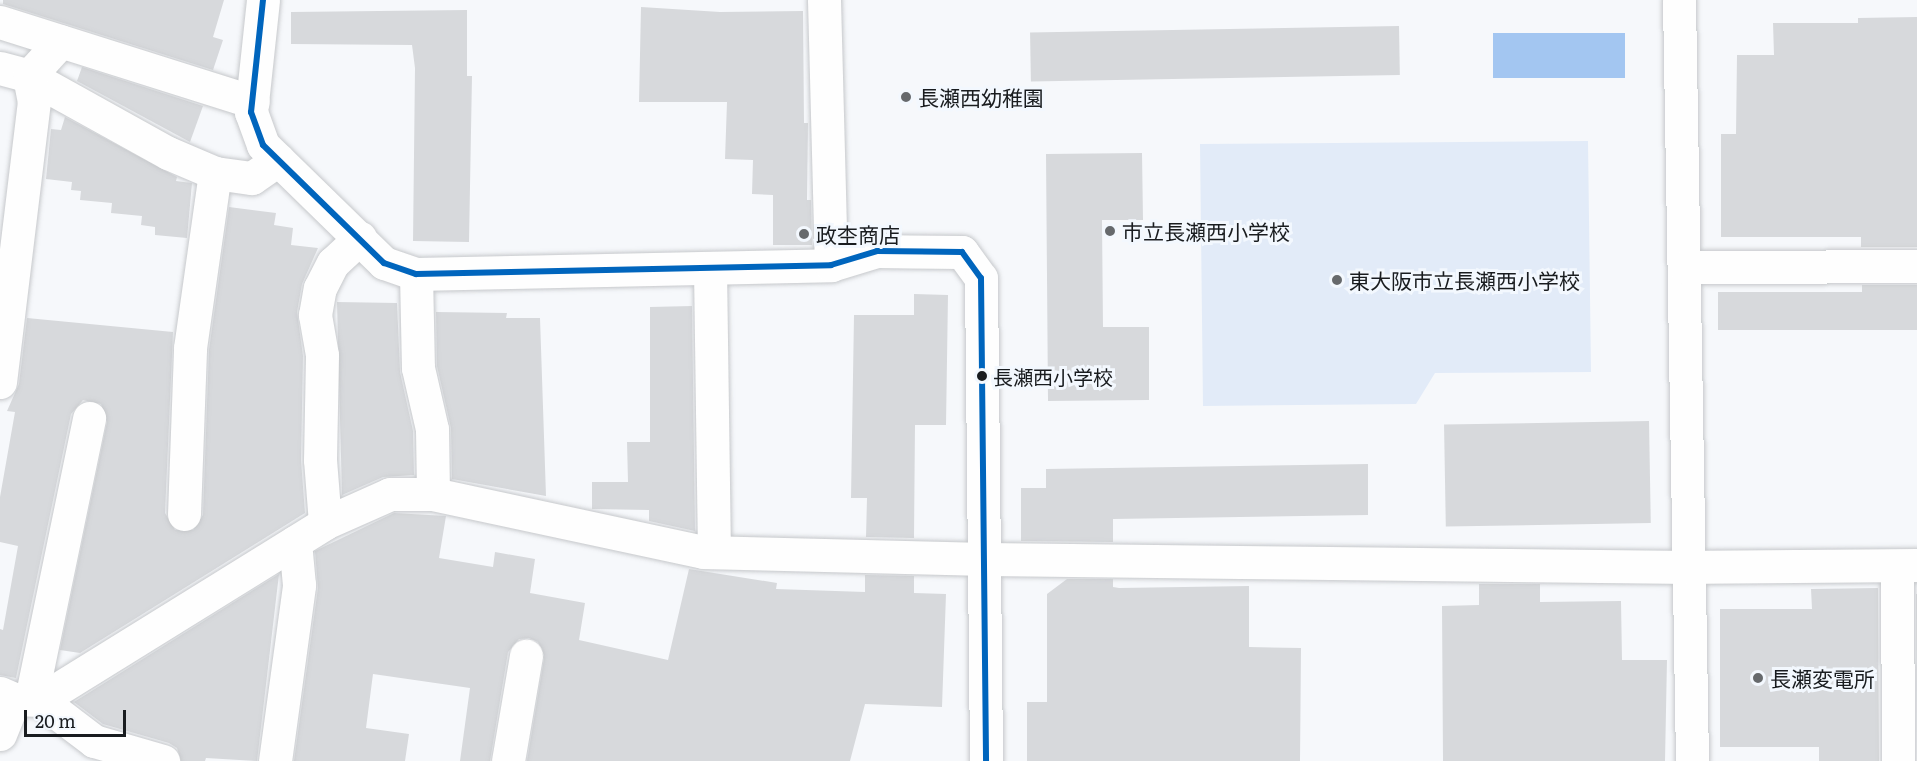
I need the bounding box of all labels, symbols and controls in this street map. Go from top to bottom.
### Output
place label: 長瀬西幼稚園 [918,84,1044,110]
marker: 長瀬西幼稚園 [899,90,913,104]
place label: 市立長瀬西小学校 [1122,218,1290,244]
place label: 政杢商店 [816,221,900,247]
marker: 市立長瀬西小学校 [1103,224,1117,238]
marker: 政杢商店 [797,227,811,241]
place label: 東大阪市立長瀬西小学校 [1349,267,1580,293]
marker: 東大阪市立長瀬西小学校 [1330,273,1344,287]
place label: 長瀬西小学校 [993,364,1113,388]
marker: 長瀬西小学校 [976,370,988,382]
place label: 長瀬変電所 [1770,665,1875,691]
marker: 長瀬変電所 [1751,671,1765,685]
scale bar [27,698,129,736]
text: 20 m [35,707,76,734]

